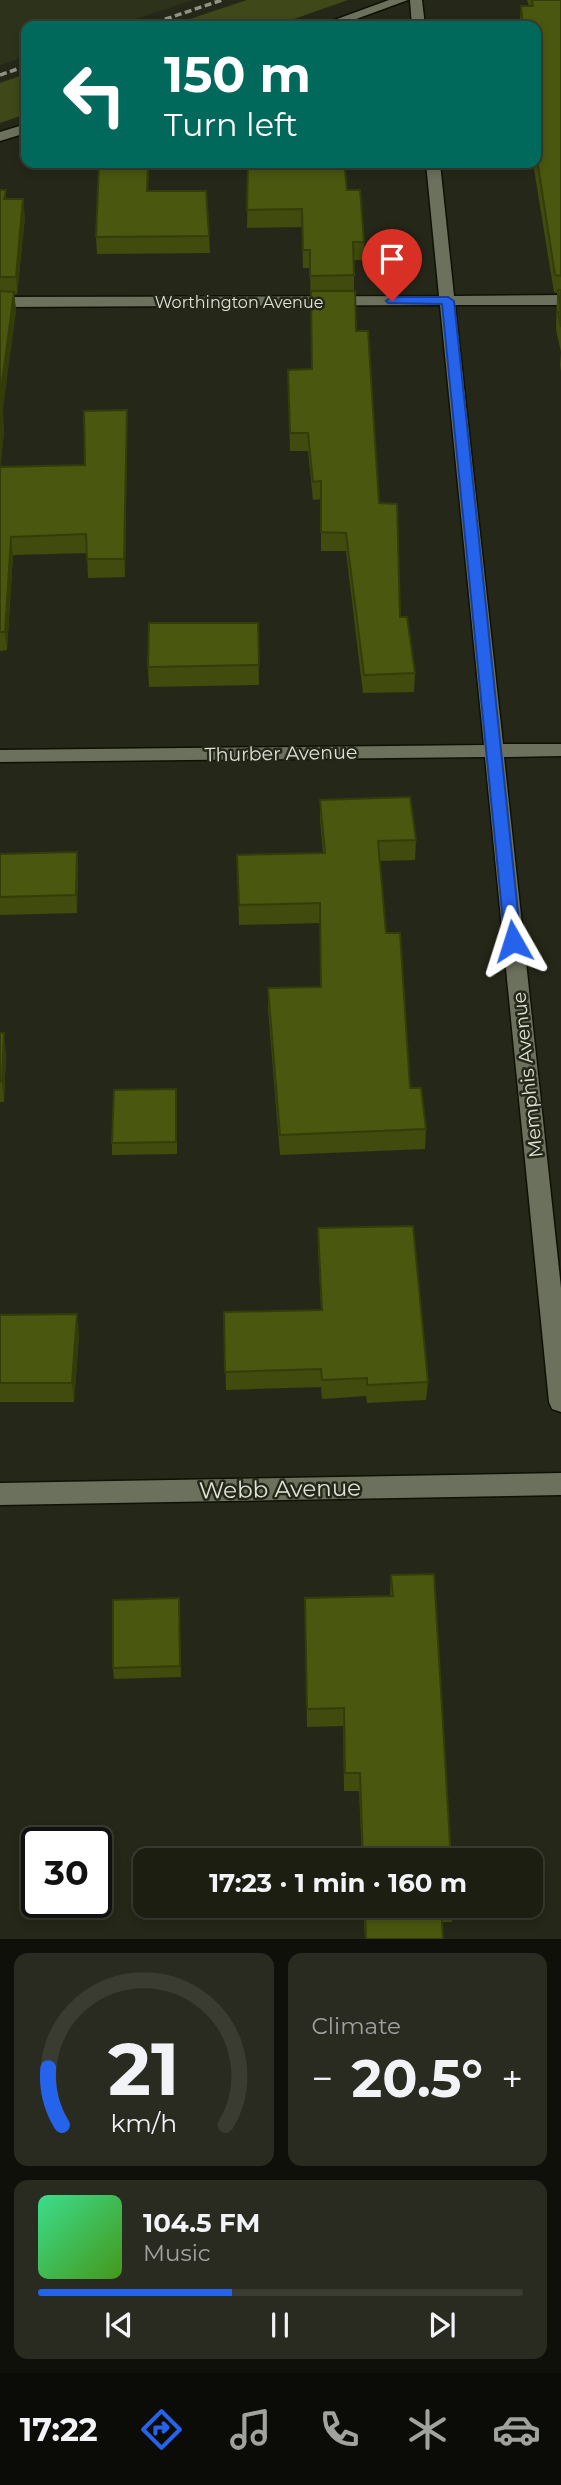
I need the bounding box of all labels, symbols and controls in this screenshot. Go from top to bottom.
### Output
text: 150 m [164,45,311,104]
icon: left [49,49,140,140]
text: Turn left [164,105,298,144]
pin [362,229,422,301]
icon: arrive [373,240,411,278]
street label: Worthington Avenue [155,293,323,312]
street label: Thurber Avenue [204,741,358,766]
position arrow [476,904,550,978]
street label: Memphis Avenue [507,991,548,1159]
street label: Webb Avenue [199,1474,361,1504]
speed limit sign: 30 [21,1827,112,1918]
text: 17:23 · 1 min · 160 m [209,1867,467,1899]
text: Climate [312,2012,401,2040]
text: 21 [108,2026,180,2114]
text: 20.5° [352,2047,483,2110]
text: − [312,2055,333,2102]
text: + [501,2055,523,2102]
text: km/h [110,2108,177,2138]
text: 104.5 FM [143,2207,260,2239]
text: Music [143,2239,211,2267]
icon: previous [100,2306,138,2344]
icon: pause [261,2306,299,2344]
icon: next [423,2306,461,2344]
icon: directions [137,2405,186,2454]
icon: music [226,2405,275,2454]
icon: phone [315,2405,364,2454]
icon: climate [403,2405,452,2454]
icon: car [492,2405,541,2454]
text: 17:22 [20,2410,98,2449]

